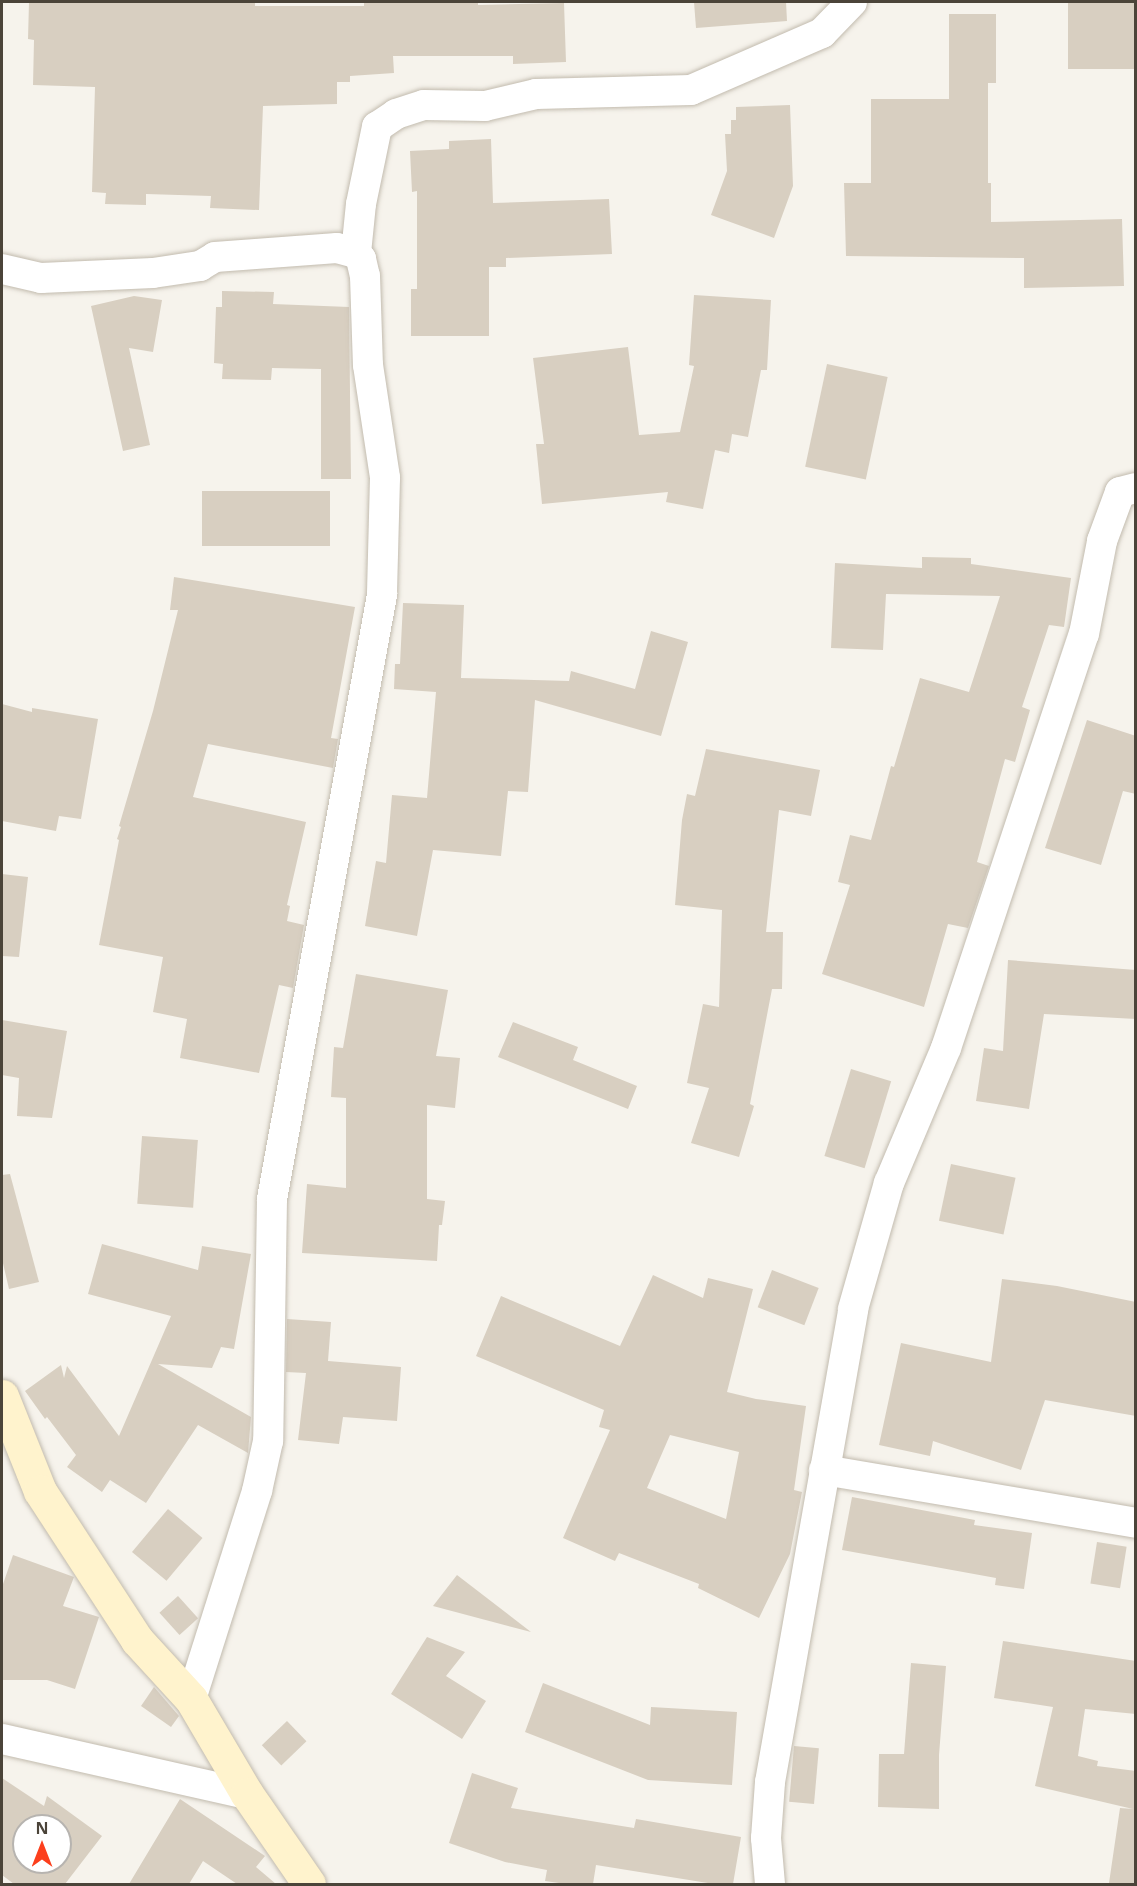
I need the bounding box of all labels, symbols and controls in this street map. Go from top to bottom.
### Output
north arrow [12,1814,72,1874]
text: N [35,1817,49,1839]

